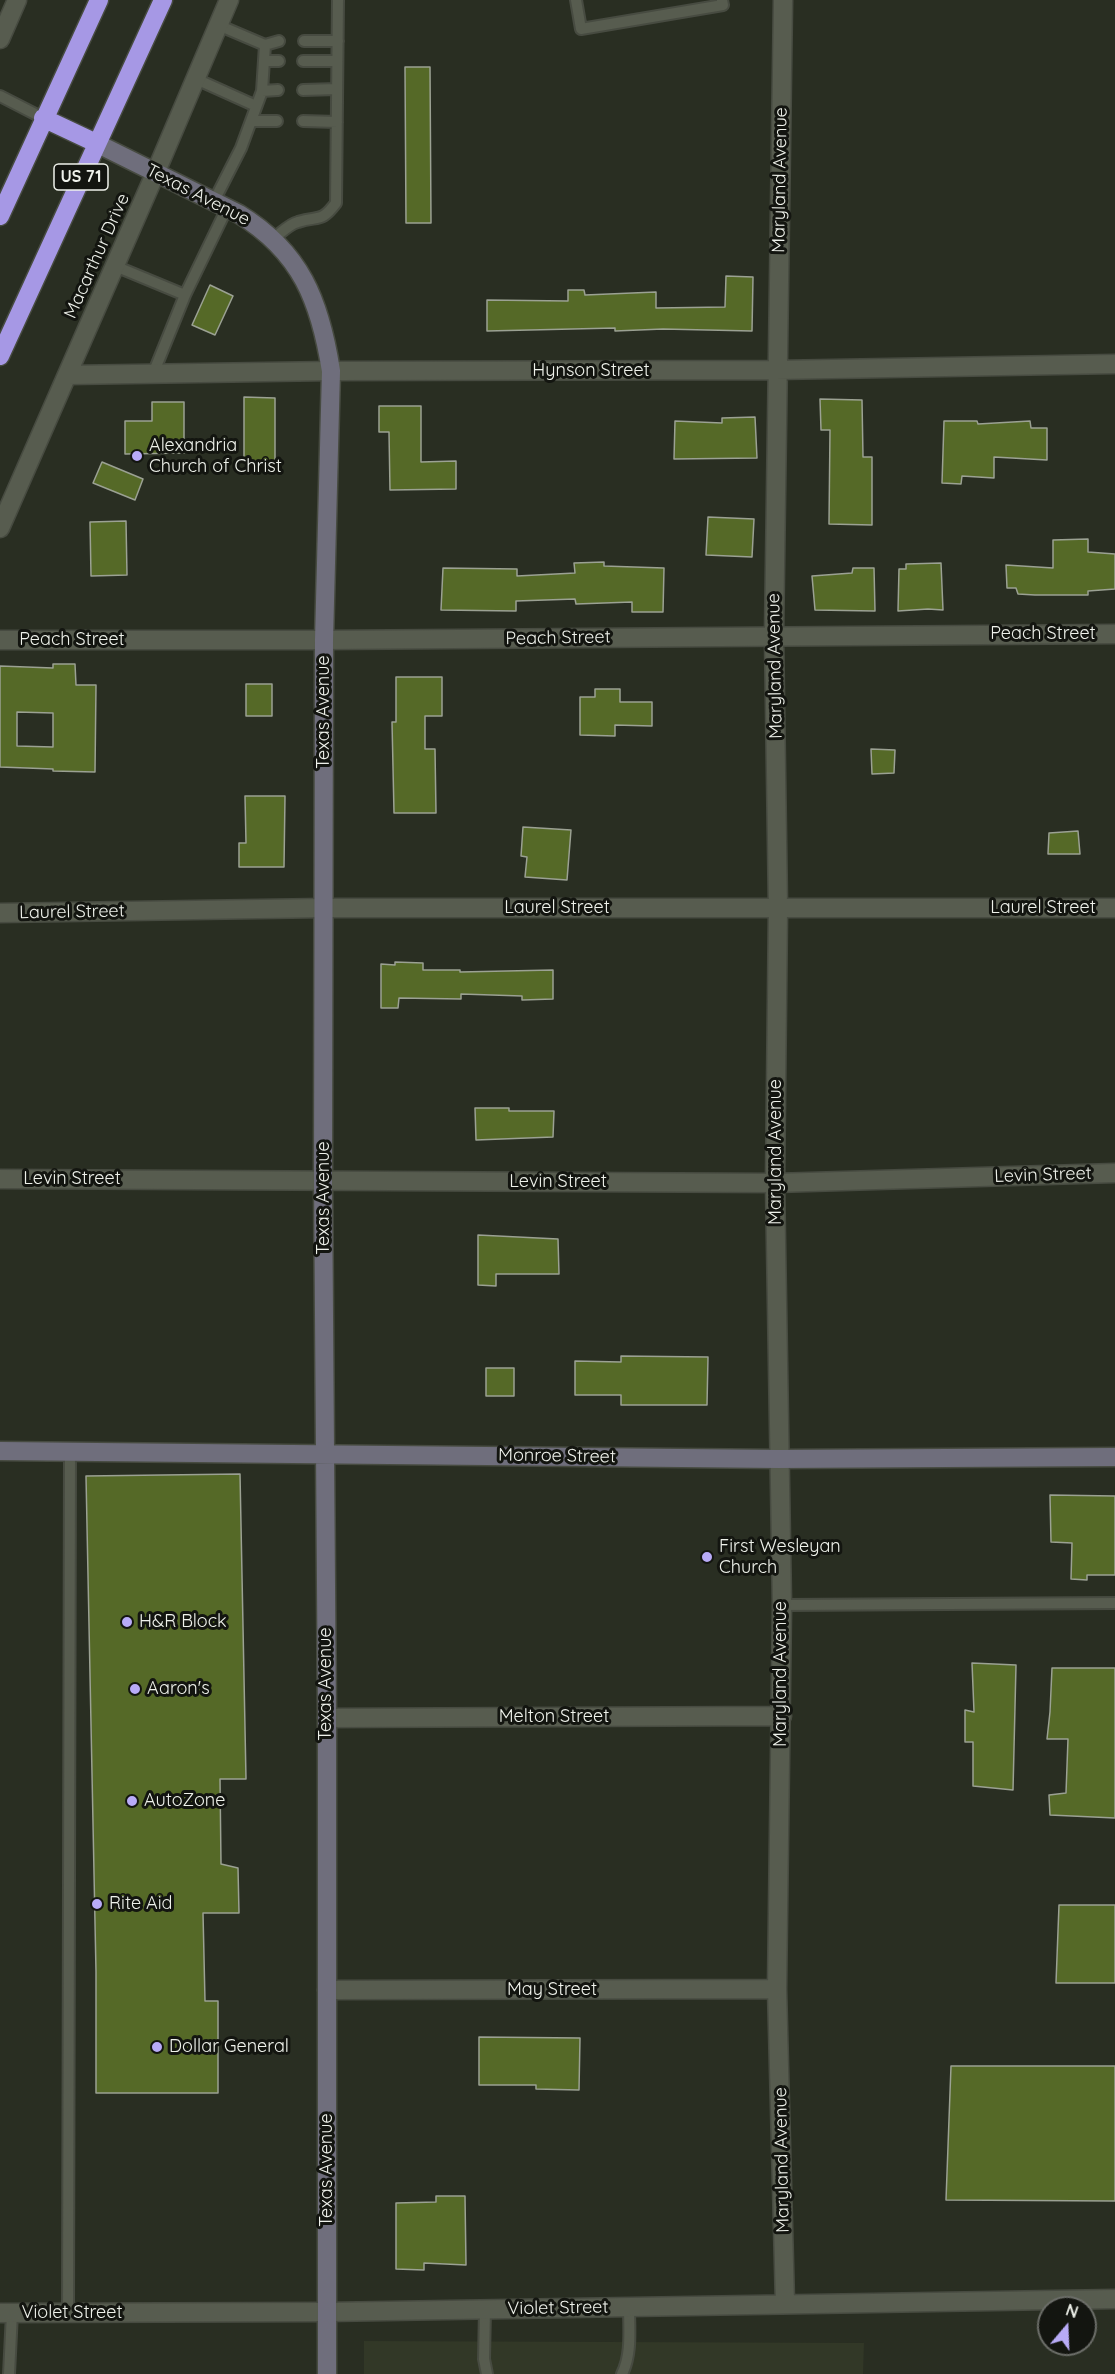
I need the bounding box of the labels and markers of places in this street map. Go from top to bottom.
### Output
place label: Alexandria Church of Christ [149,435,282,478]
marker: Alexandria Church of Christ [130,449,144,463]
place label: First Wesleyan Church [719,1536,841,1578]
marker: First Wesleyan Church [700,1550,714,1564]
place label: H&R Block [139,1611,227,1633]
marker: H&R Block [120,1615,134,1629]
place label: Aaron's [147,1678,210,1700]
marker: Aaron's [128,1682,142,1696]
place label: AutoZone [144,1790,225,1812]
marker: AutoZone [125,1794,139,1808]
place label: Rite Aid [109,1893,172,1915]
marker: Rite Aid [90,1897,104,1911]
place label: Dollar General [169,2036,289,2058]
marker: Dollar General [150,2040,164,2054]

